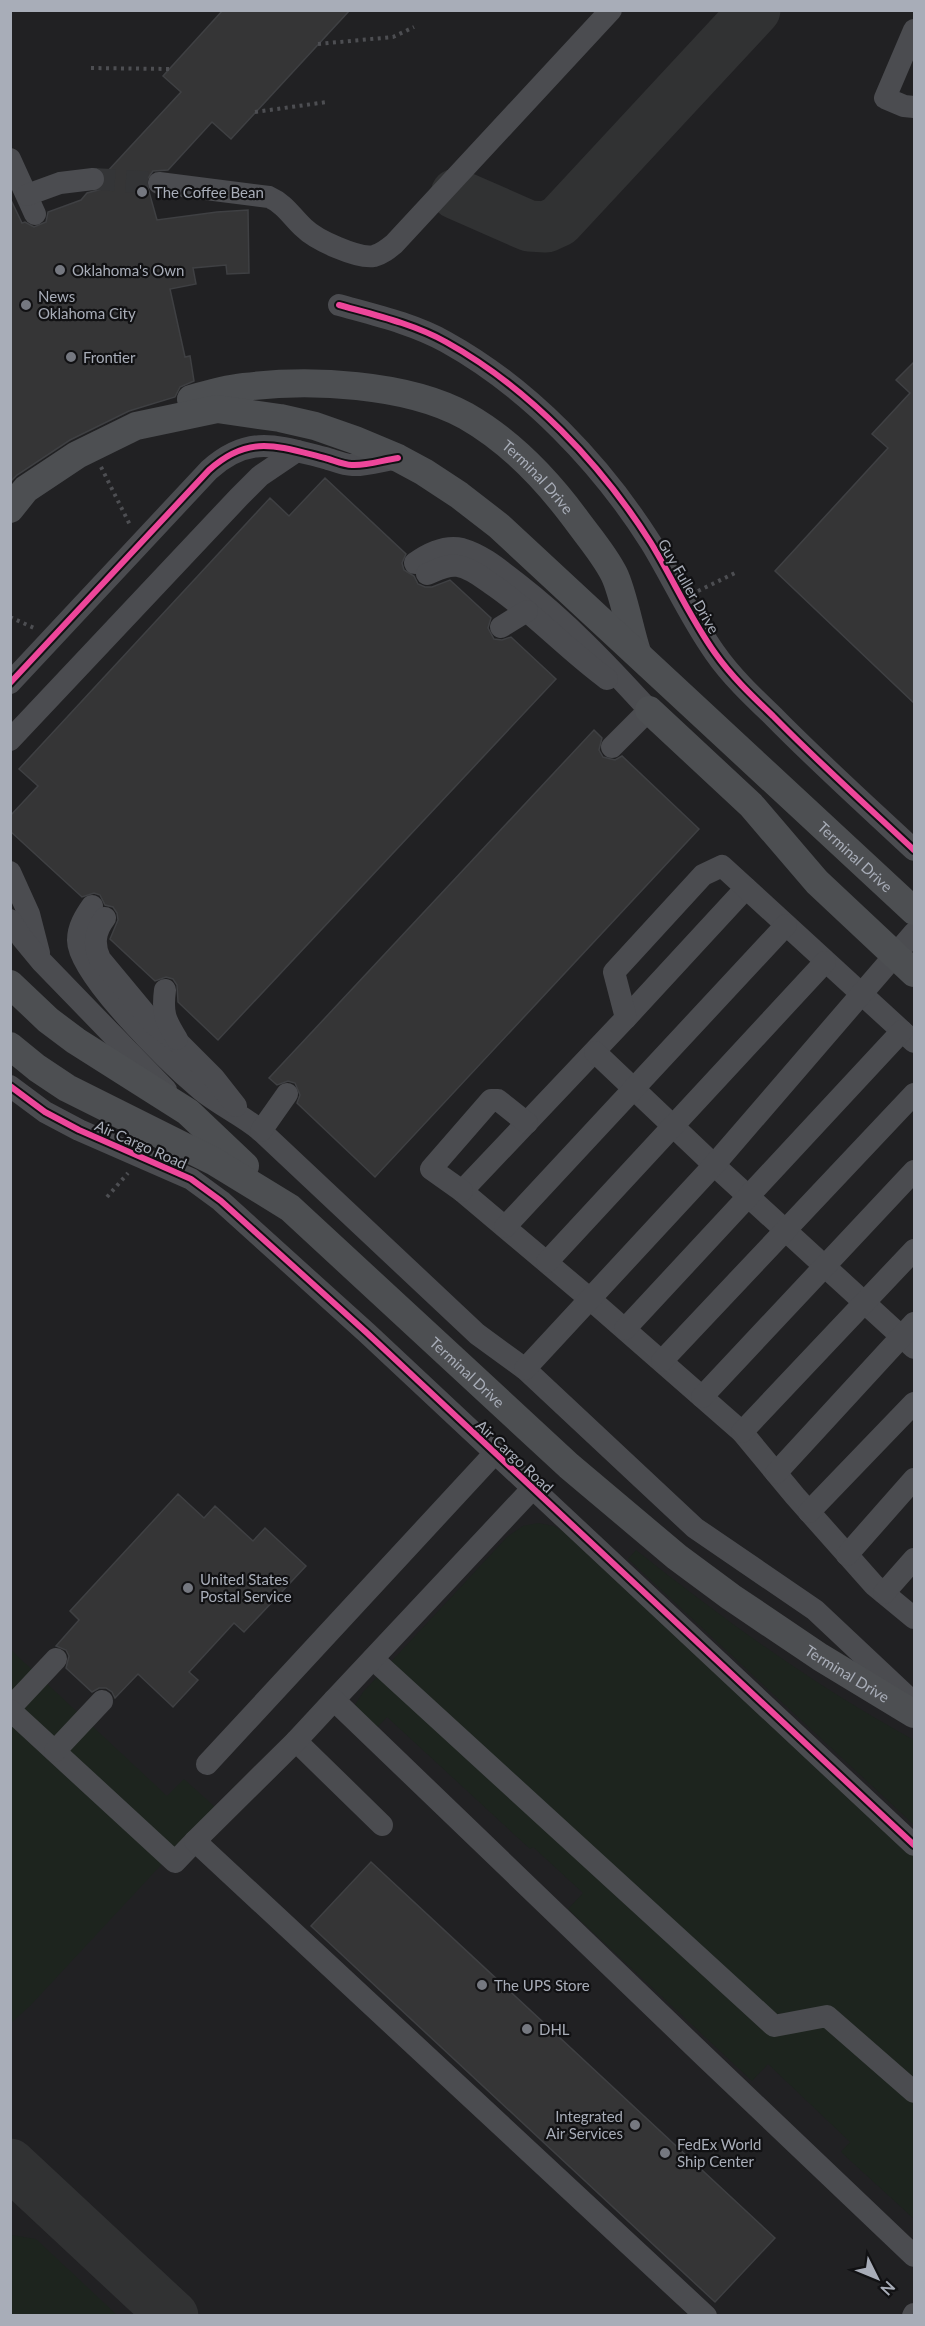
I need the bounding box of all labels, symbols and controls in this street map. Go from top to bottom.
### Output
place label: The Coffee Bean [154,183,264,201]
marker: The Coffee Bean [135,185,149,199]
place label: Oklahoma's Own [72,261,184,279]
marker: Oklahoma's Own [53,263,67,277]
place label: News Oklahoma City [38,287,136,322]
marker: News Oklahoma City [19,298,33,312]
place label: Frontier [83,348,136,366]
marker: Frontier [64,350,78,364]
street label: Terminal Drive [499,436,577,517]
street label: Guy Fuller Drive [655,535,723,637]
street label: Terminal Drive [814,818,896,896]
street label: Air Cargo Road [92,1116,190,1172]
street label: Terminal Drive [426,1333,509,1411]
street label: Air Cargo Road [473,1416,557,1496]
place label: United States Postal Service [200,1570,292,1605]
marker: United States Postal Service [181,1581,195,1595]
street label: Terminal Drive [802,1641,893,1706]
place label: The UPS Store [494,1976,590,1994]
marker: The UPS Store [475,1978,489,1992]
place label: DHL [539,2020,570,2038]
marker: DHL [520,2022,534,2036]
place label: Integrated Air Services [546,2107,623,2142]
marker: Integrated Air Services [628,2118,642,2132]
place label: FedEx World Ship Center [677,2135,761,2170]
marker: FedEx World Ship Center [658,2146,672,2160]
north arrow [847,2248,907,2308]
text: N [877,2278,899,2300]

